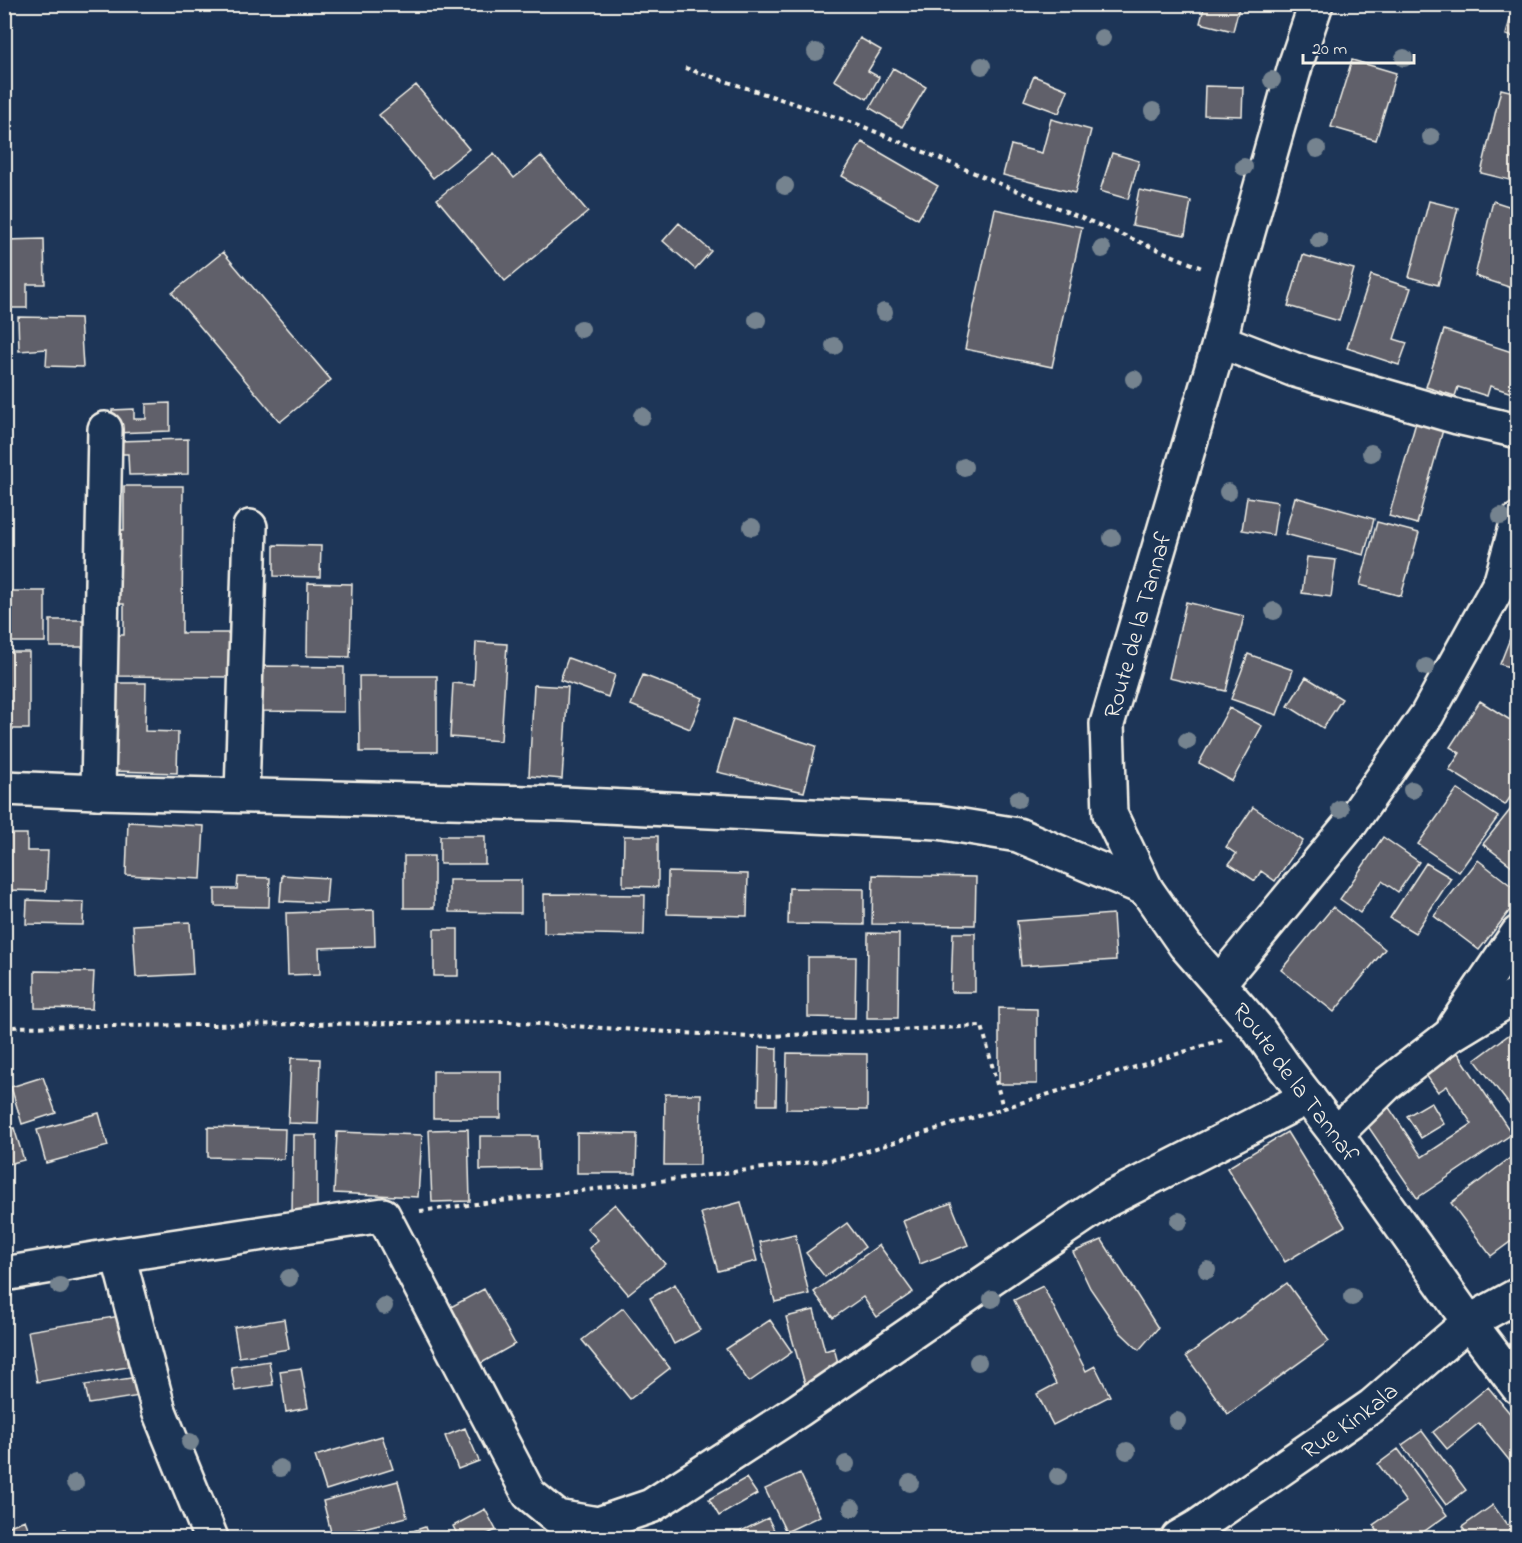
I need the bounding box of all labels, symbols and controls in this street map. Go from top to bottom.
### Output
scale bar [1303,27,1414,65]
text: 20 m [1312,37,1347,63]
street label: Route de la Tannaf [1096,528,1183,723]
street label: Route de la Tannaf [1223,996,1366,1171]
street label: Rue Kinkala [1295,1375,1407,1469]

